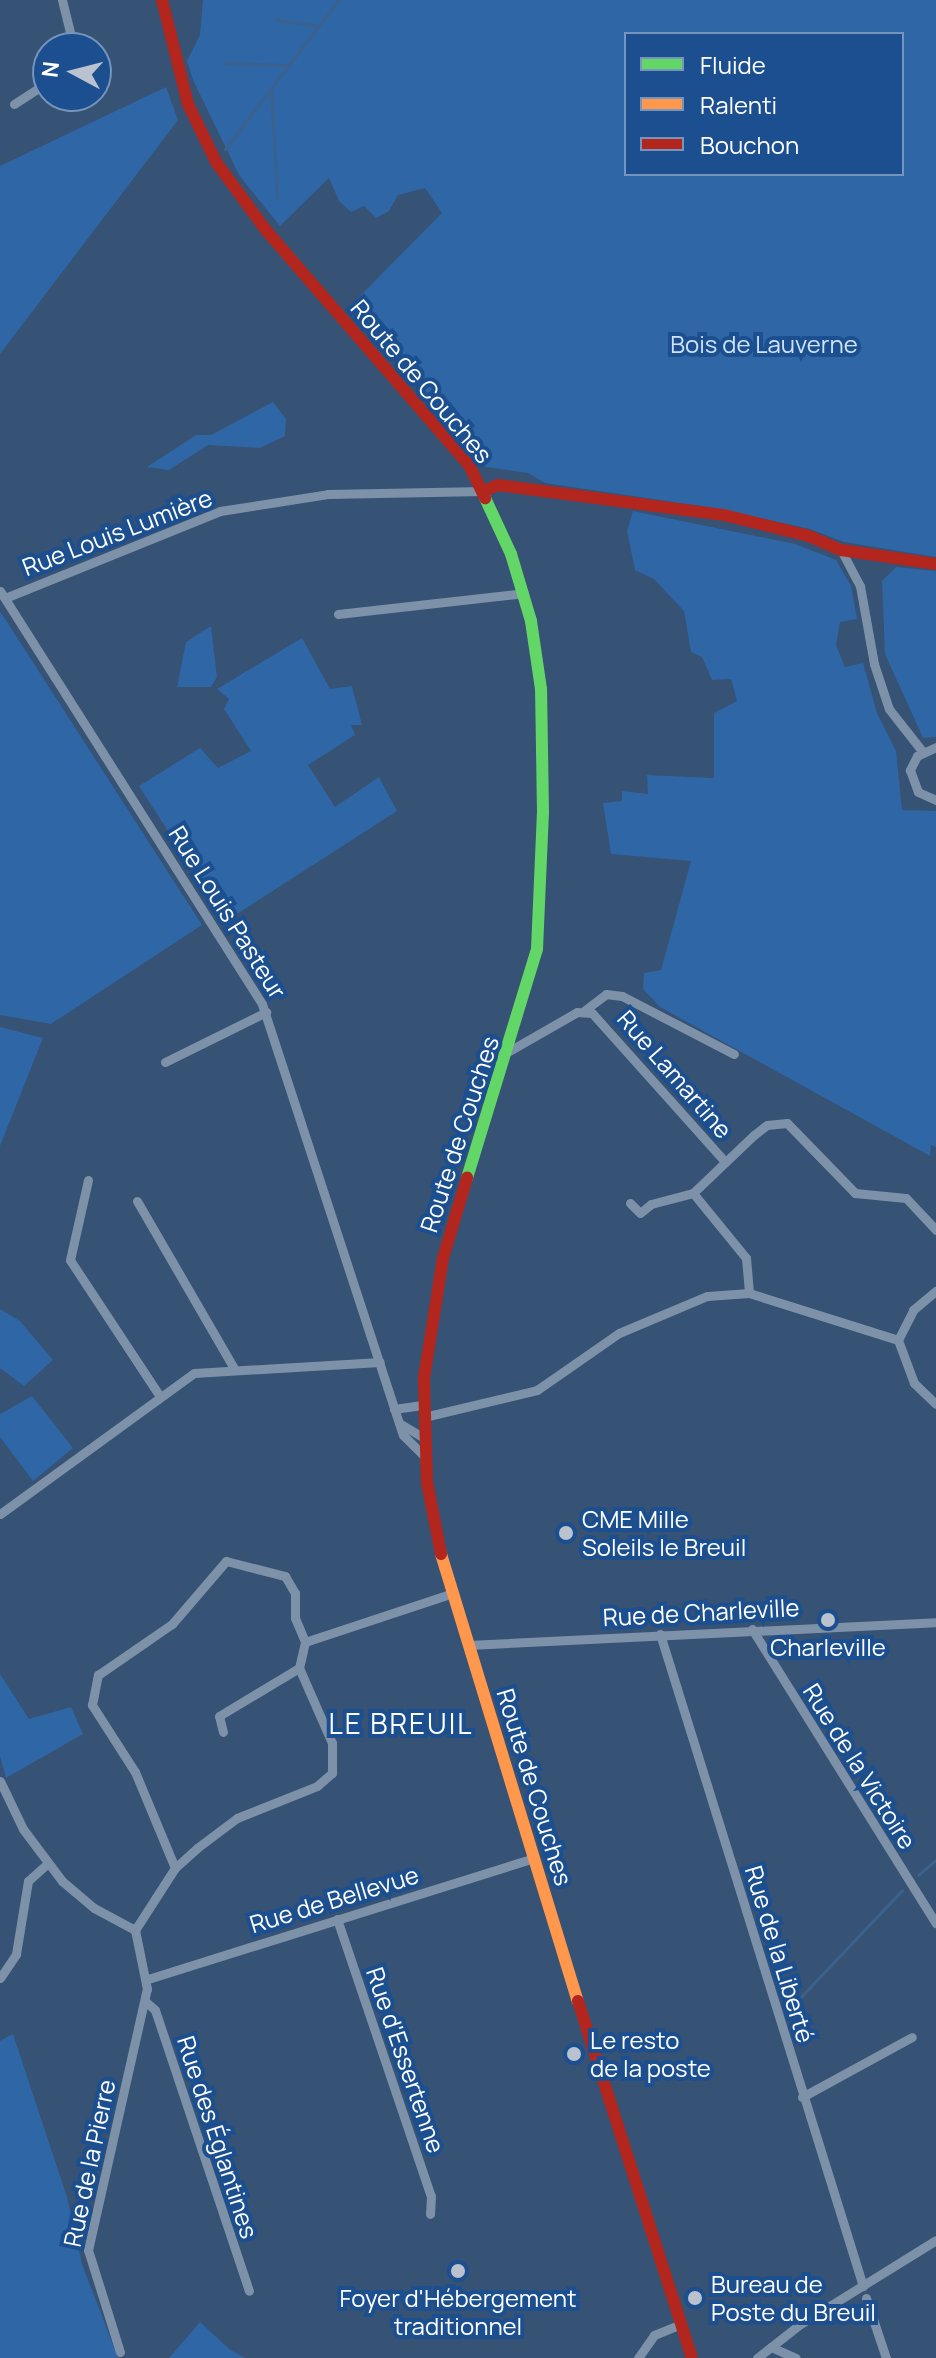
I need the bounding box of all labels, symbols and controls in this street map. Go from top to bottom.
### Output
north arrow [32,32,112,112]
legend [624,32,904,176]
text: Fluide [700,48,766,81]
text: N [34,60,66,79]
text: Ralenti [700,88,777,121]
text: Bouchon [700,128,799,161]
street label: Route de Couches [345,293,499,469]
park label: Bois de Lauverne [670,330,858,358]
street label: Rue Louis Lumière [18,483,216,581]
street label: Rue Louis Pasteur [163,820,293,1004]
street label: Rue Lamartine [612,1004,738,1144]
street label: Route de Couches [414,1032,504,1236]
place label: CME Mille Soleils le Breuil [582,1505,746,1561]
marker: CME Mille Soleils le Breuil [557,1524,575,1542]
street label: Rue de Charleville [602,1592,800,1632]
marker: Charleville [819,1611,837,1629]
place label: Charleville [770,1633,886,1661]
street label: Rue de la Victoire [798,1678,922,1854]
street label: Route de Couches [491,1685,579,1889]
district label: LE BREUIL [328,1706,474,1740]
street label: Rue de Bellevue [246,1860,422,1938]
street label: Rue de la Liberté [739,1862,821,2046]
street label: Rue d'Essertenne [361,1963,451,2157]
place label: Le resto de la poste [590,2026,711,2082]
street label: Rue des Églantines [172,2032,264,2242]
marker: Le resto de la poste [565,2045,583,2063]
street label: Rue de la Pierre [57,2077,121,2249]
marker: Foyer d'Hébergement traditionnel [449,2262,467,2280]
place label: Bureau de Poste du Breuil [711,2270,876,2326]
place label: Foyer d'Hébergement traditionnel [340,2284,576,2340]
marker: Bureau de Poste du Breuil [686,2289,704,2307]

